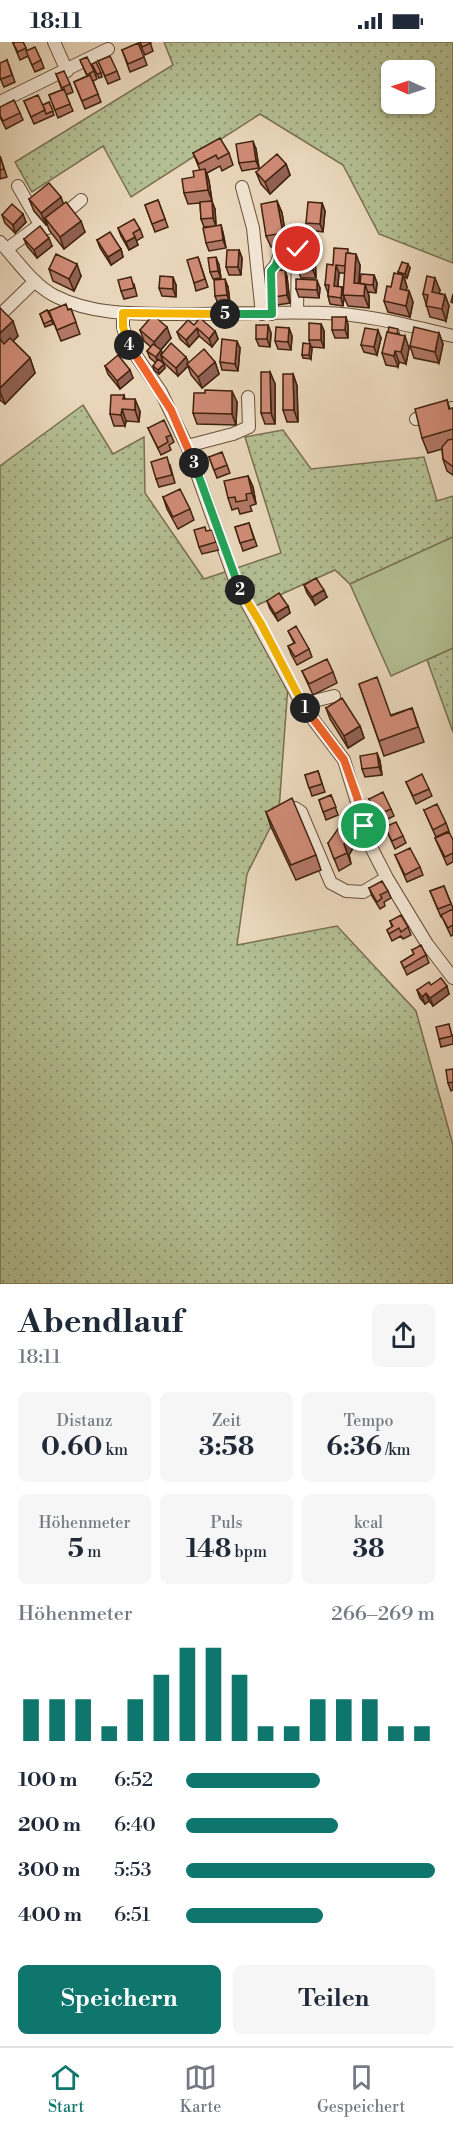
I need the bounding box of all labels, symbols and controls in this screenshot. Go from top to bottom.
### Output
text: 18:11 [30,8,82,35]
north arrow [381,60,435,114]
map controls [381,60,435,114]
pin [272,223,323,274]
icon: check [281,232,314,265]
pin: 5 [210,299,240,329]
text: 5 [220,304,230,324]
pin: 4 [114,330,144,360]
text: 4 [124,335,134,355]
pin: 3 [179,448,209,478]
text: 3 [189,453,199,473]
pin: 2 [225,575,255,605]
text: 2 [235,580,245,600]
pin: 1 [290,693,320,723]
text: 1 [301,698,309,718]
pin [338,800,389,851]
icon: arrive [347,809,380,842]
text: Abendlauf [18,1302,183,1343]
button: share [372,1304,435,1367]
text: 18:11 [18,1345,61,1370]
text: Distanz [56,1411,113,1431]
text: Zeit [212,1411,241,1431]
text: Tempo [343,1411,394,1431]
text: 0.60 [41,1431,102,1463]
text: 3:58 [199,1431,254,1463]
text: 6:36 [326,1431,382,1463]
text: km [102,1440,128,1460]
text: /km [382,1440,411,1460]
text: Höhenmeter [39,1513,130,1533]
text: Puls [211,1513,242,1533]
text: kcal [354,1513,383,1533]
text: 5 [68,1533,84,1565]
text: 148 [186,1533,231,1565]
text: 38 [352,1533,385,1565]
text: m [84,1542,101,1562]
text: bpm [231,1542,267,1562]
text: Höhenmeter [18,1602,132,1627]
text: 266–269 m [331,1602,435,1627]
text: 100 m [18,1768,77,1793]
text: 6:52 [114,1768,153,1793]
text: 200 m [18,1813,81,1838]
text: 6:40 [114,1813,156,1838]
text: 300 m [18,1858,81,1883]
text: 5:53 [114,1858,152,1883]
text: 400 m [18,1903,82,1928]
text: 6:51 [114,1903,150,1928]
button: Speichern [18,1965,221,2034]
button: Teilen [233,1965,435,2034]
tab: Start [48,2061,84,2117]
tab: Karte [180,2061,221,2117]
tab: Gespeichert [317,2061,405,2117]

